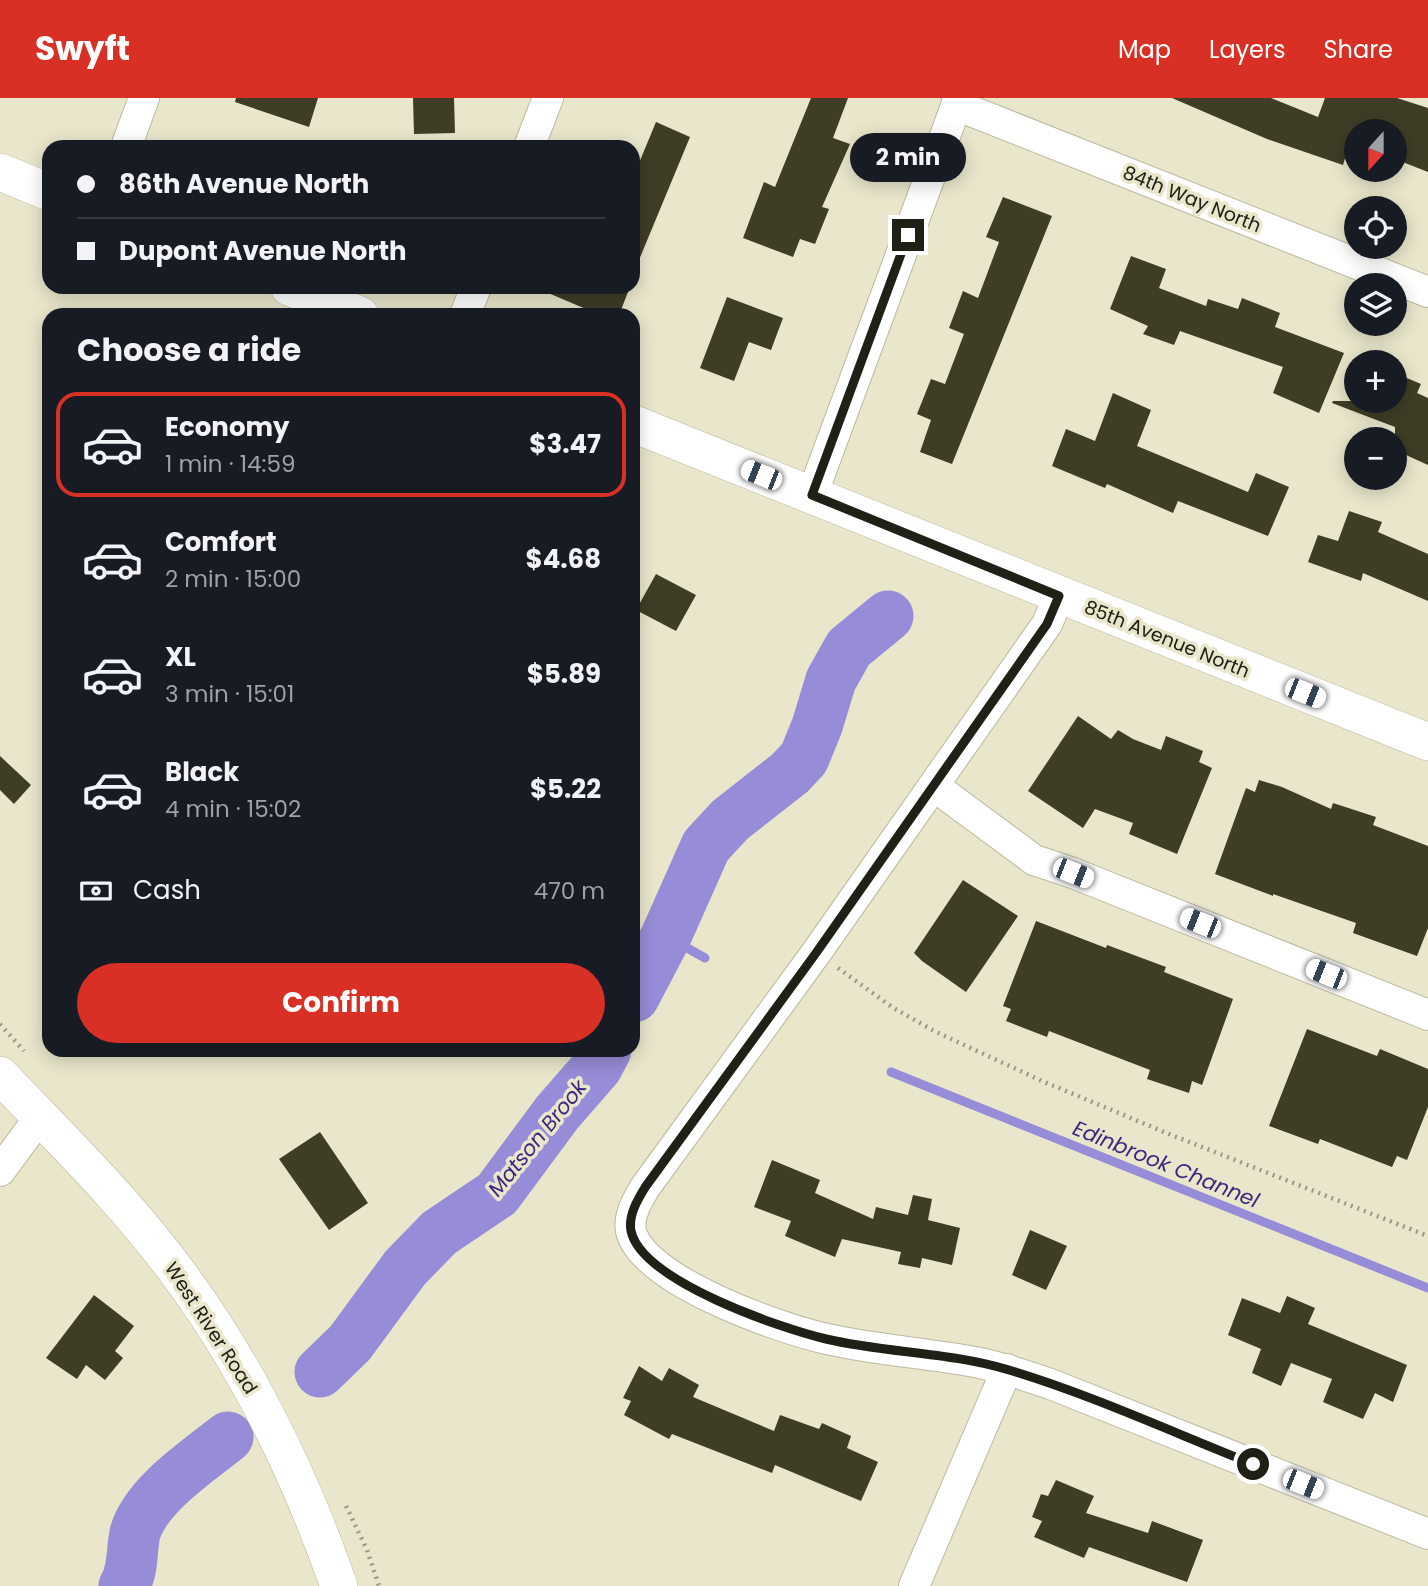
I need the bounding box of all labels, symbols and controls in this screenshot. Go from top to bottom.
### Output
text: Swyft [35,25,130,72]
text: Map [1118,33,1171,66]
text: Layers [1209,33,1285,66]
text: Share [1323,33,1393,66]
north arrow [1344,119,1407,182]
map controls [1344,119,1407,490]
callout: 2 min [850,134,966,183]
text: 2 min [876,141,940,173]
street label: 84th Way North [1119,159,1265,239]
text: 86th Avenue North [119,166,369,202]
button: locate [1344,196,1407,259]
route end [892,219,924,251]
text: Dupont Avenue North [119,233,407,269]
button: layers [1344,273,1407,336]
text: Choose a ride [77,327,301,372]
button: + [1344,350,1407,413]
text: Economy [165,409,289,445]
icon: car [81,413,144,476]
text: $3.47 [529,426,601,462]
button: − [1344,427,1407,490]
text: 1 min · 14:59 [165,448,295,480]
car [738,457,785,493]
text: Comfort [165,524,277,560]
icon: car [81,528,144,591]
text: $4.68 [526,541,601,577]
text: 2 min · 15:00 [165,563,301,595]
street label: 85th Avenue North [1080,593,1254,685]
text: XL [165,639,196,675]
icon: car [81,643,144,706]
text: $5.89 [527,656,601,692]
car [1282,675,1329,711]
text: 3 min · 15:01 [165,678,294,710]
text: Black [165,754,239,790]
icon: car [81,758,144,821]
text: $5.22 [530,771,601,807]
text: 4 min · 15:02 [165,793,301,825]
car [1050,855,1097,891]
icon: cash [77,872,115,910]
text: Cash [133,872,201,908]
text: 470 m [534,875,605,907]
car [1177,905,1224,941]
car [1303,956,1350,992]
button: Confirm [77,963,605,1043]
water label: Matson Brook [481,1073,594,1202]
water label: Edinbrook Channel [1069,1113,1264,1215]
street label: West River Road [158,1257,264,1399]
route start [1237,1448,1269,1480]
car [1280,1466,1327,1502]

